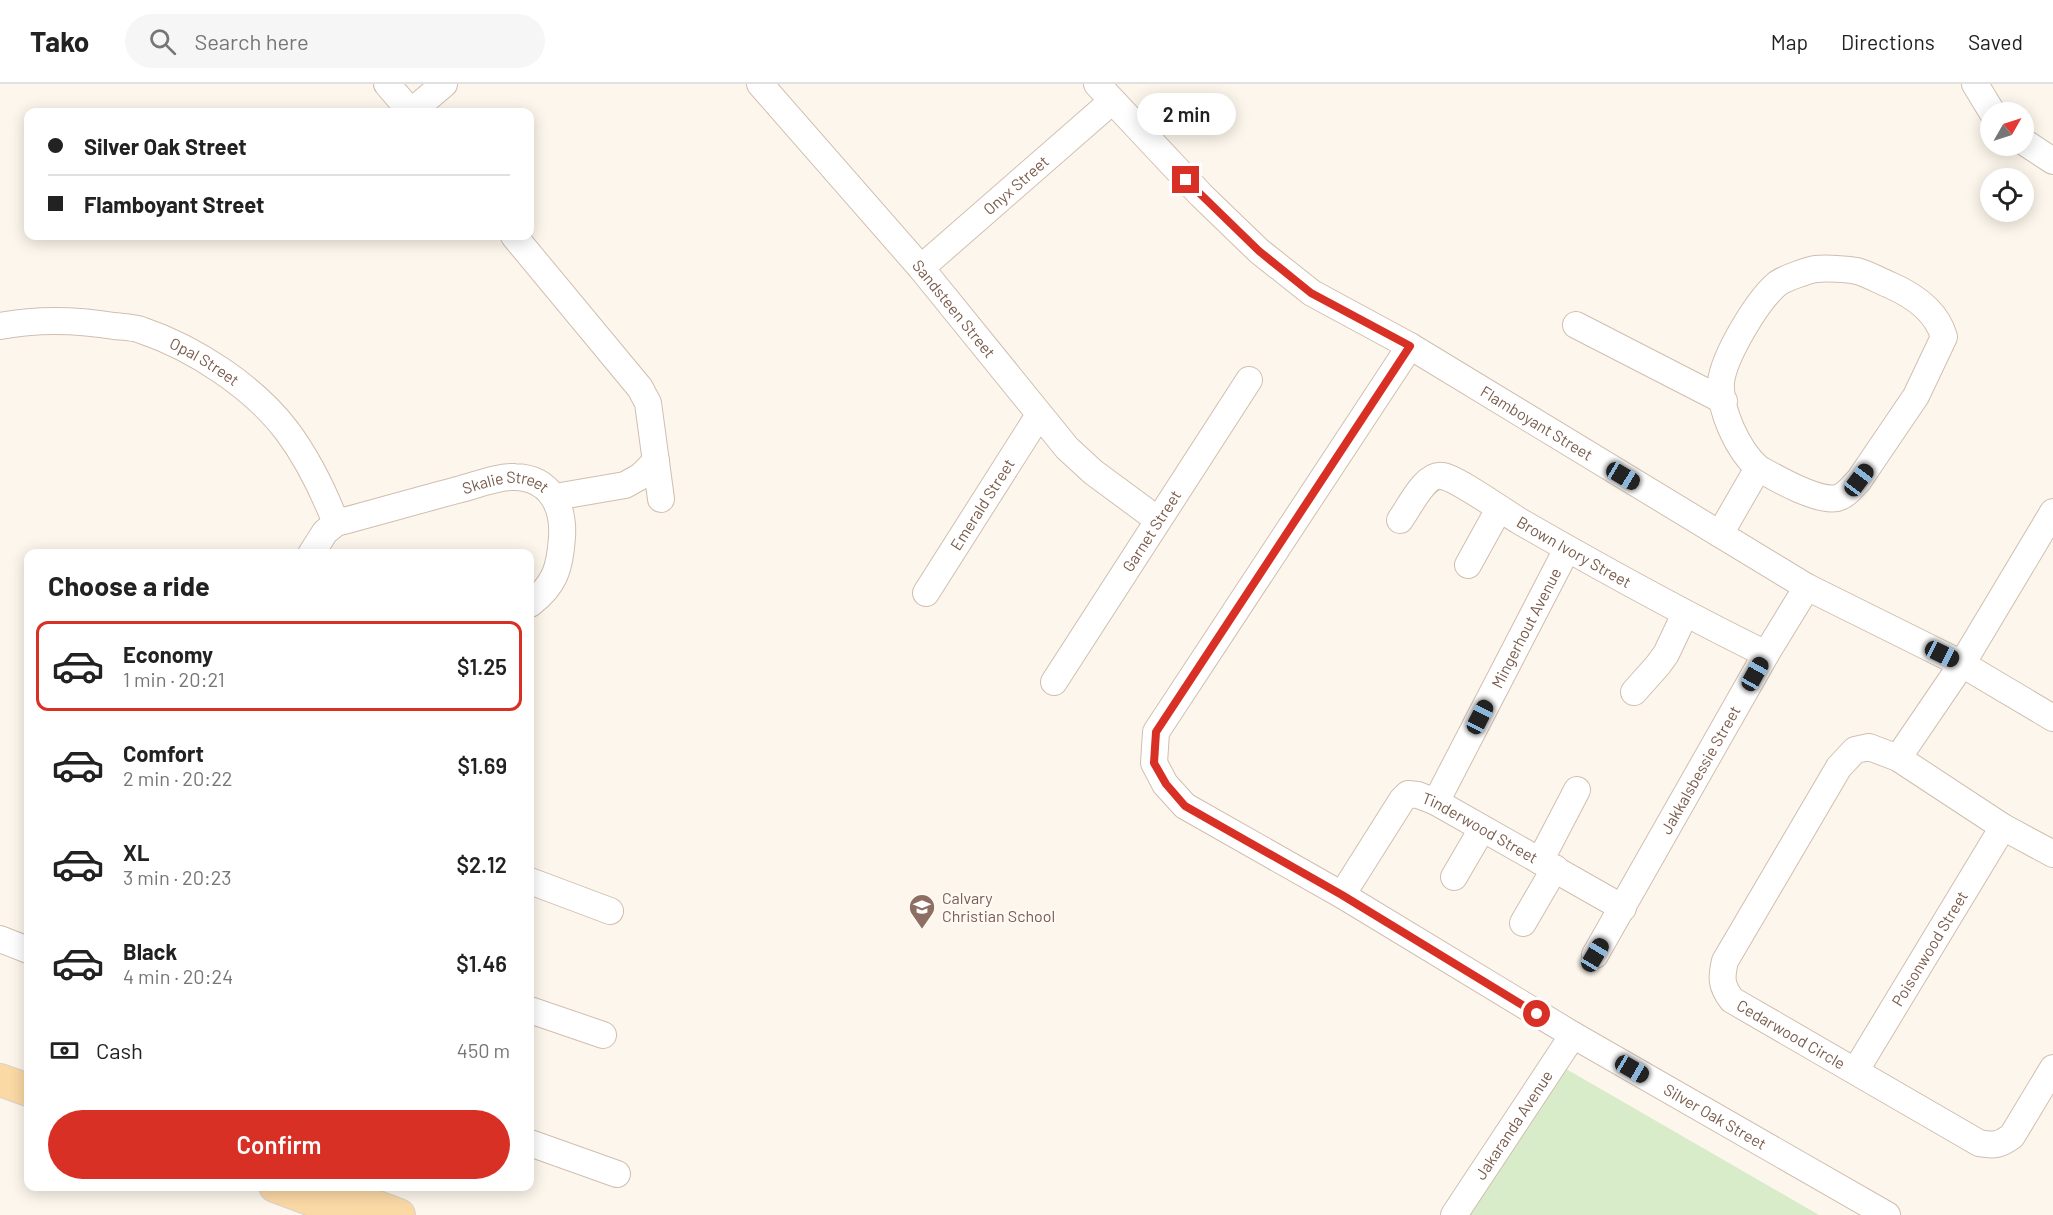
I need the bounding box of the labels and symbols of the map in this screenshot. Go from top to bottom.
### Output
callout: 2 min [1136,93,1236,135]
north arrow [1980,102,2034,156]
street label: Onyx Street [979,151,1052,218]
route end [1172,166,1199,193]
street label: Sandsteen Street [909,256,1000,361]
street label: Opal Street [167,333,243,389]
street label: Flamboyant Street [1477,381,1597,464]
street label: Emerald Street [946,455,1018,553]
car [1603,459,1643,493]
car [1841,460,1877,500]
street label: Skalie Street [460,467,553,497]
street label: Garnet Street [1118,486,1185,575]
street label: Brown Ivory Street [1514,512,1635,591]
street label: Mingerhout Avenue [1487,564,1565,691]
car [1922,638,1962,670]
car [1738,654,1772,694]
car [1464,697,1496,737]
street label: Jakkalsbessie Street [1656,702,1744,837]
street label: Tinderwood Street [1420,788,1541,867]
street label: Poisonwood Street [1887,887,1971,1009]
place label: Calvary Christian School [942,888,1055,925]
school or university icon: Calvary Christian School [907,892,937,930]
car [1578,935,1612,975]
street label: Cedarwood Circle [1734,995,1849,1073]
route start [1523,1000,1550,1027]
car [1612,1052,1652,1086]
street label: Jakaranda Avenue [1470,1066,1556,1183]
street label: Silver Oak Street [1661,1079,1770,1153]

